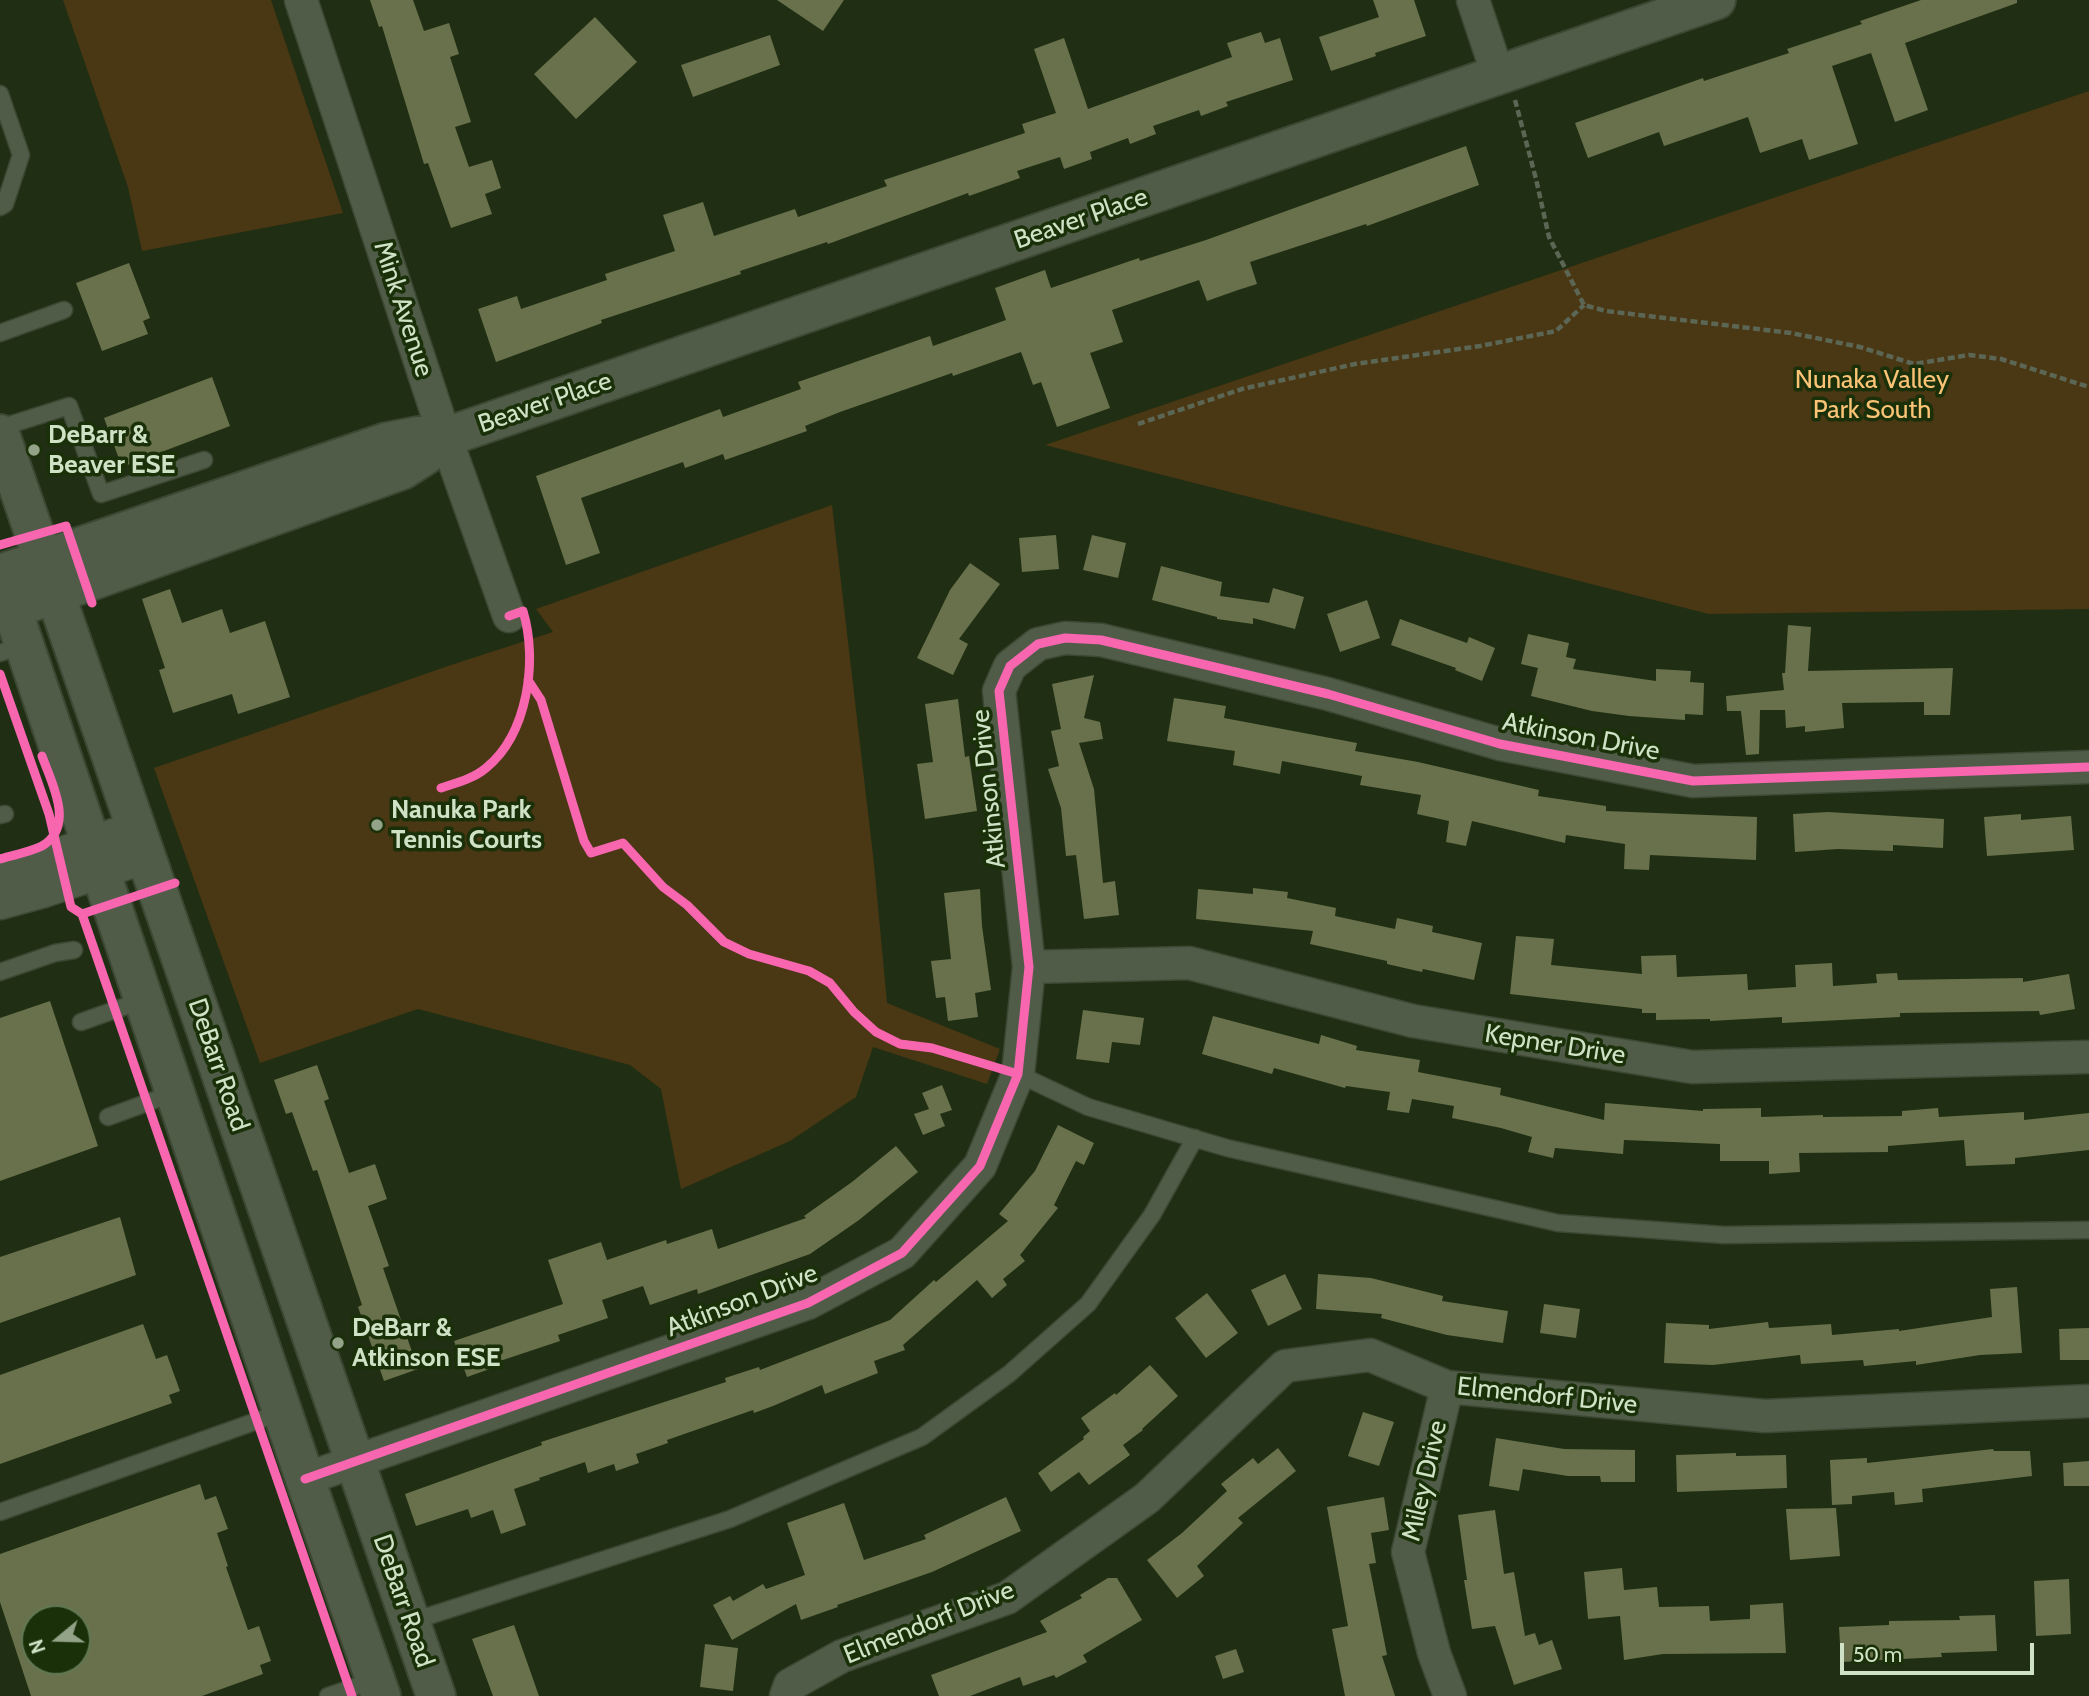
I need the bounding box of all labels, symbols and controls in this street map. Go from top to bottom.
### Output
street label: Beaver Place [1010,182,1152,256]
street label: Mink Avenue [366,237,440,381]
park label: Nunaka Valley Park South [1795,364,1949,426]
street label: Beaver Place [474,366,616,440]
place label: DeBarr & Beaver ESE [48,419,175,480]
marker: DeBarr & Beaver ESE [26,442,42,458]
street label: Atkinson Drive [1500,706,1662,768]
street label: Atkinson Drive [965,708,1013,870]
place label: Nanuka Park Tennis Courts [391,794,542,856]
marker: Nanuka Park Tennis Courts [369,817,385,833]
street label: DeBarr Road [181,995,255,1135]
street label: Kepner Drive [1483,1018,1627,1072]
street label: Atkinson Drive [662,1258,822,1344]
place label: DeBarr & Atkinson ESE [352,1312,500,1374]
marker: DeBarr & Atkinson ESE [330,1335,346,1351]
street label: Elmendorf Drive [1455,1371,1639,1421]
street label: Miley Drive [1396,1418,1454,1544]
street label: DeBarr Road [366,1531,440,1671]
street label: Elmendorf Drive [839,1575,1019,1671]
north arrow [21,1605,91,1675]
scale bar [1844,1630,2038,1674]
text: N [25,1636,51,1656]
text: 50 m [1853,1642,1902,1667]

